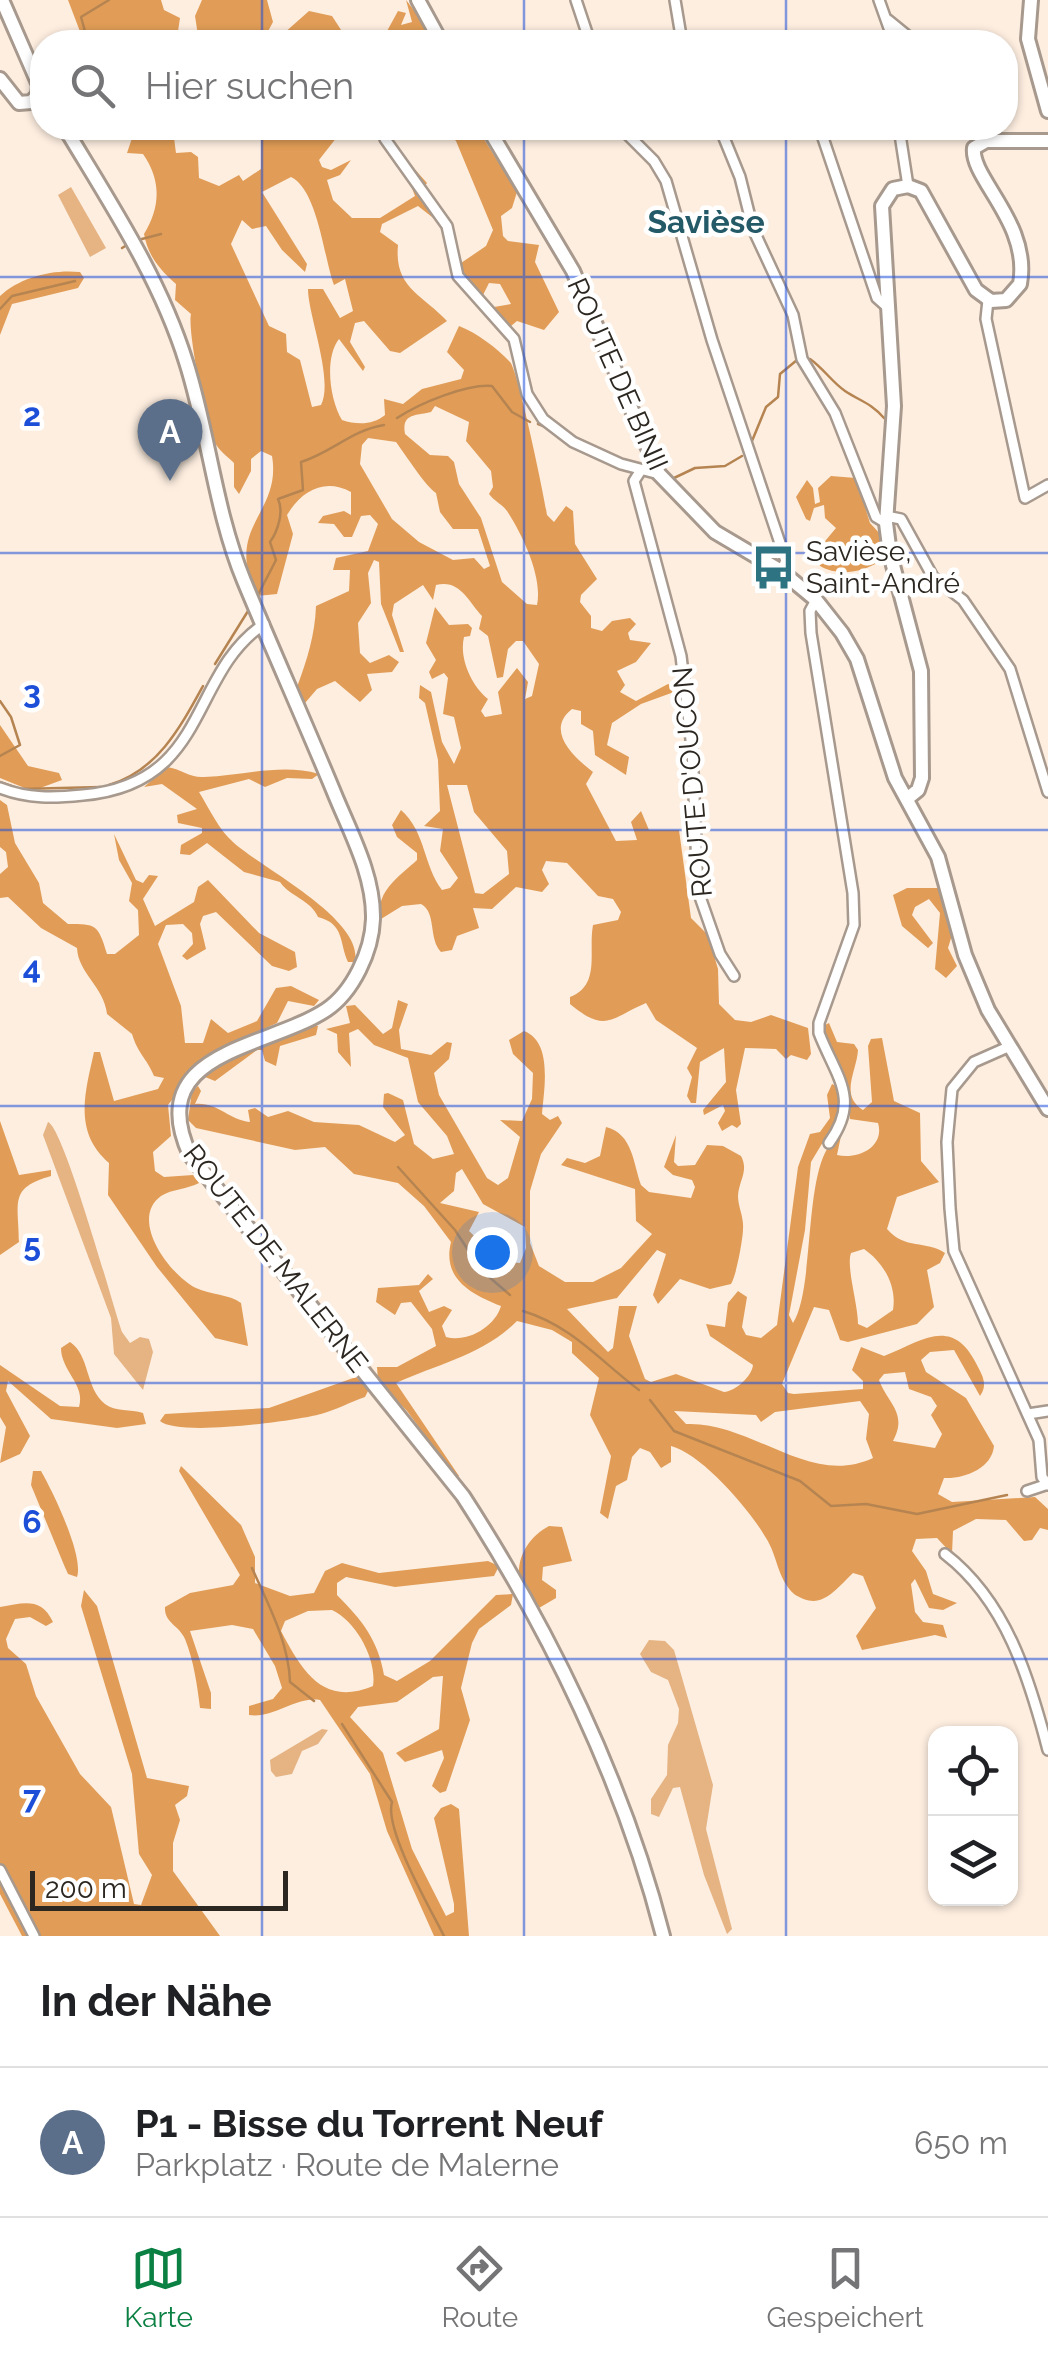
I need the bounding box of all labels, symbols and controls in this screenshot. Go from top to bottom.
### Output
search box [30,30,1018,140]
icon: search [65,58,120,113]
text: Hier suchen [145,63,354,108]
district label: Savièse [647,203,765,240]
street label: ROUTE DE BINII [560,273,675,475]
text: 2 [23,396,41,433]
pin: A [138,398,202,481]
place label: Savièse, Saint-André [806,535,960,600]
bus stop icon: Savièse, Saint-André [749,543,797,591]
street label: ROUTE D'OUCON [666,665,719,898]
text: 3 [23,673,41,710]
text: 4 [23,949,41,986]
street label: ROUTE DE MALERNE [176,1138,375,1379]
text: 5 [23,1226,41,1263]
your location [467,1227,518,1278]
text: 6 [22,1503,42,1540]
map controls [928,1726,1018,1906]
button: locate [928,1726,1018,1816]
text: 7 [23,1779,41,1816]
button: layers [928,1816,1018,1906]
scale bar [30,1866,288,1910]
text: 200 m [45,1872,127,1905]
text: In der Nähe [40,1977,272,2026]
text: P1 - Bisse du Torrent Neuf [135,2101,603,2146]
text: A [62,2124,83,2161]
text: 650 m [914,2124,1008,2161]
text: Parkplatz · Route de Malerne [135,2146,559,2183]
tab: Karte [124,2241,193,2334]
tab: Route [441,2241,518,2334]
tab: Gespeichert [767,2241,924,2334]

